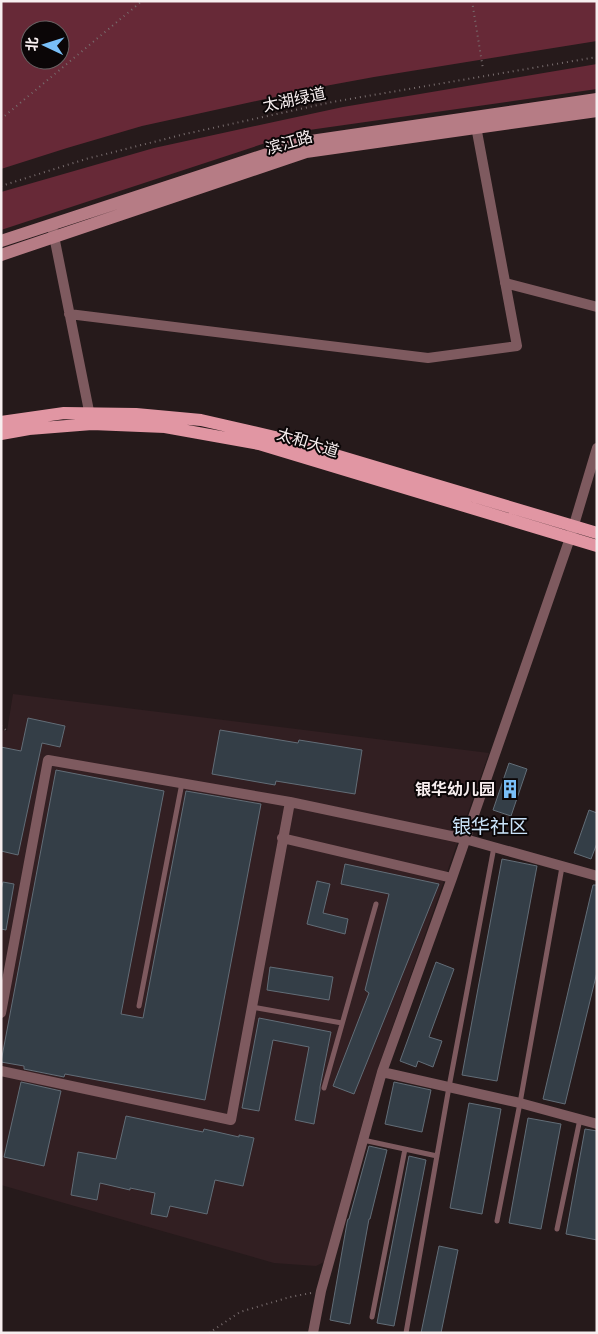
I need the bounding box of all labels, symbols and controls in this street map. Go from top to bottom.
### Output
north arrow [20,20,70,70]
text: 北 [22,36,41,52]
street label: 太湖绿道 [260,82,328,116]
street label: 滨江路 [263,125,315,159]
street label: 太和大道 [274,422,342,462]
place label: 银华幼儿园 [415,778,495,800]
building icon: 银华幼儿园 [499,778,521,800]
district label: 银华社区 [452,813,528,839]

